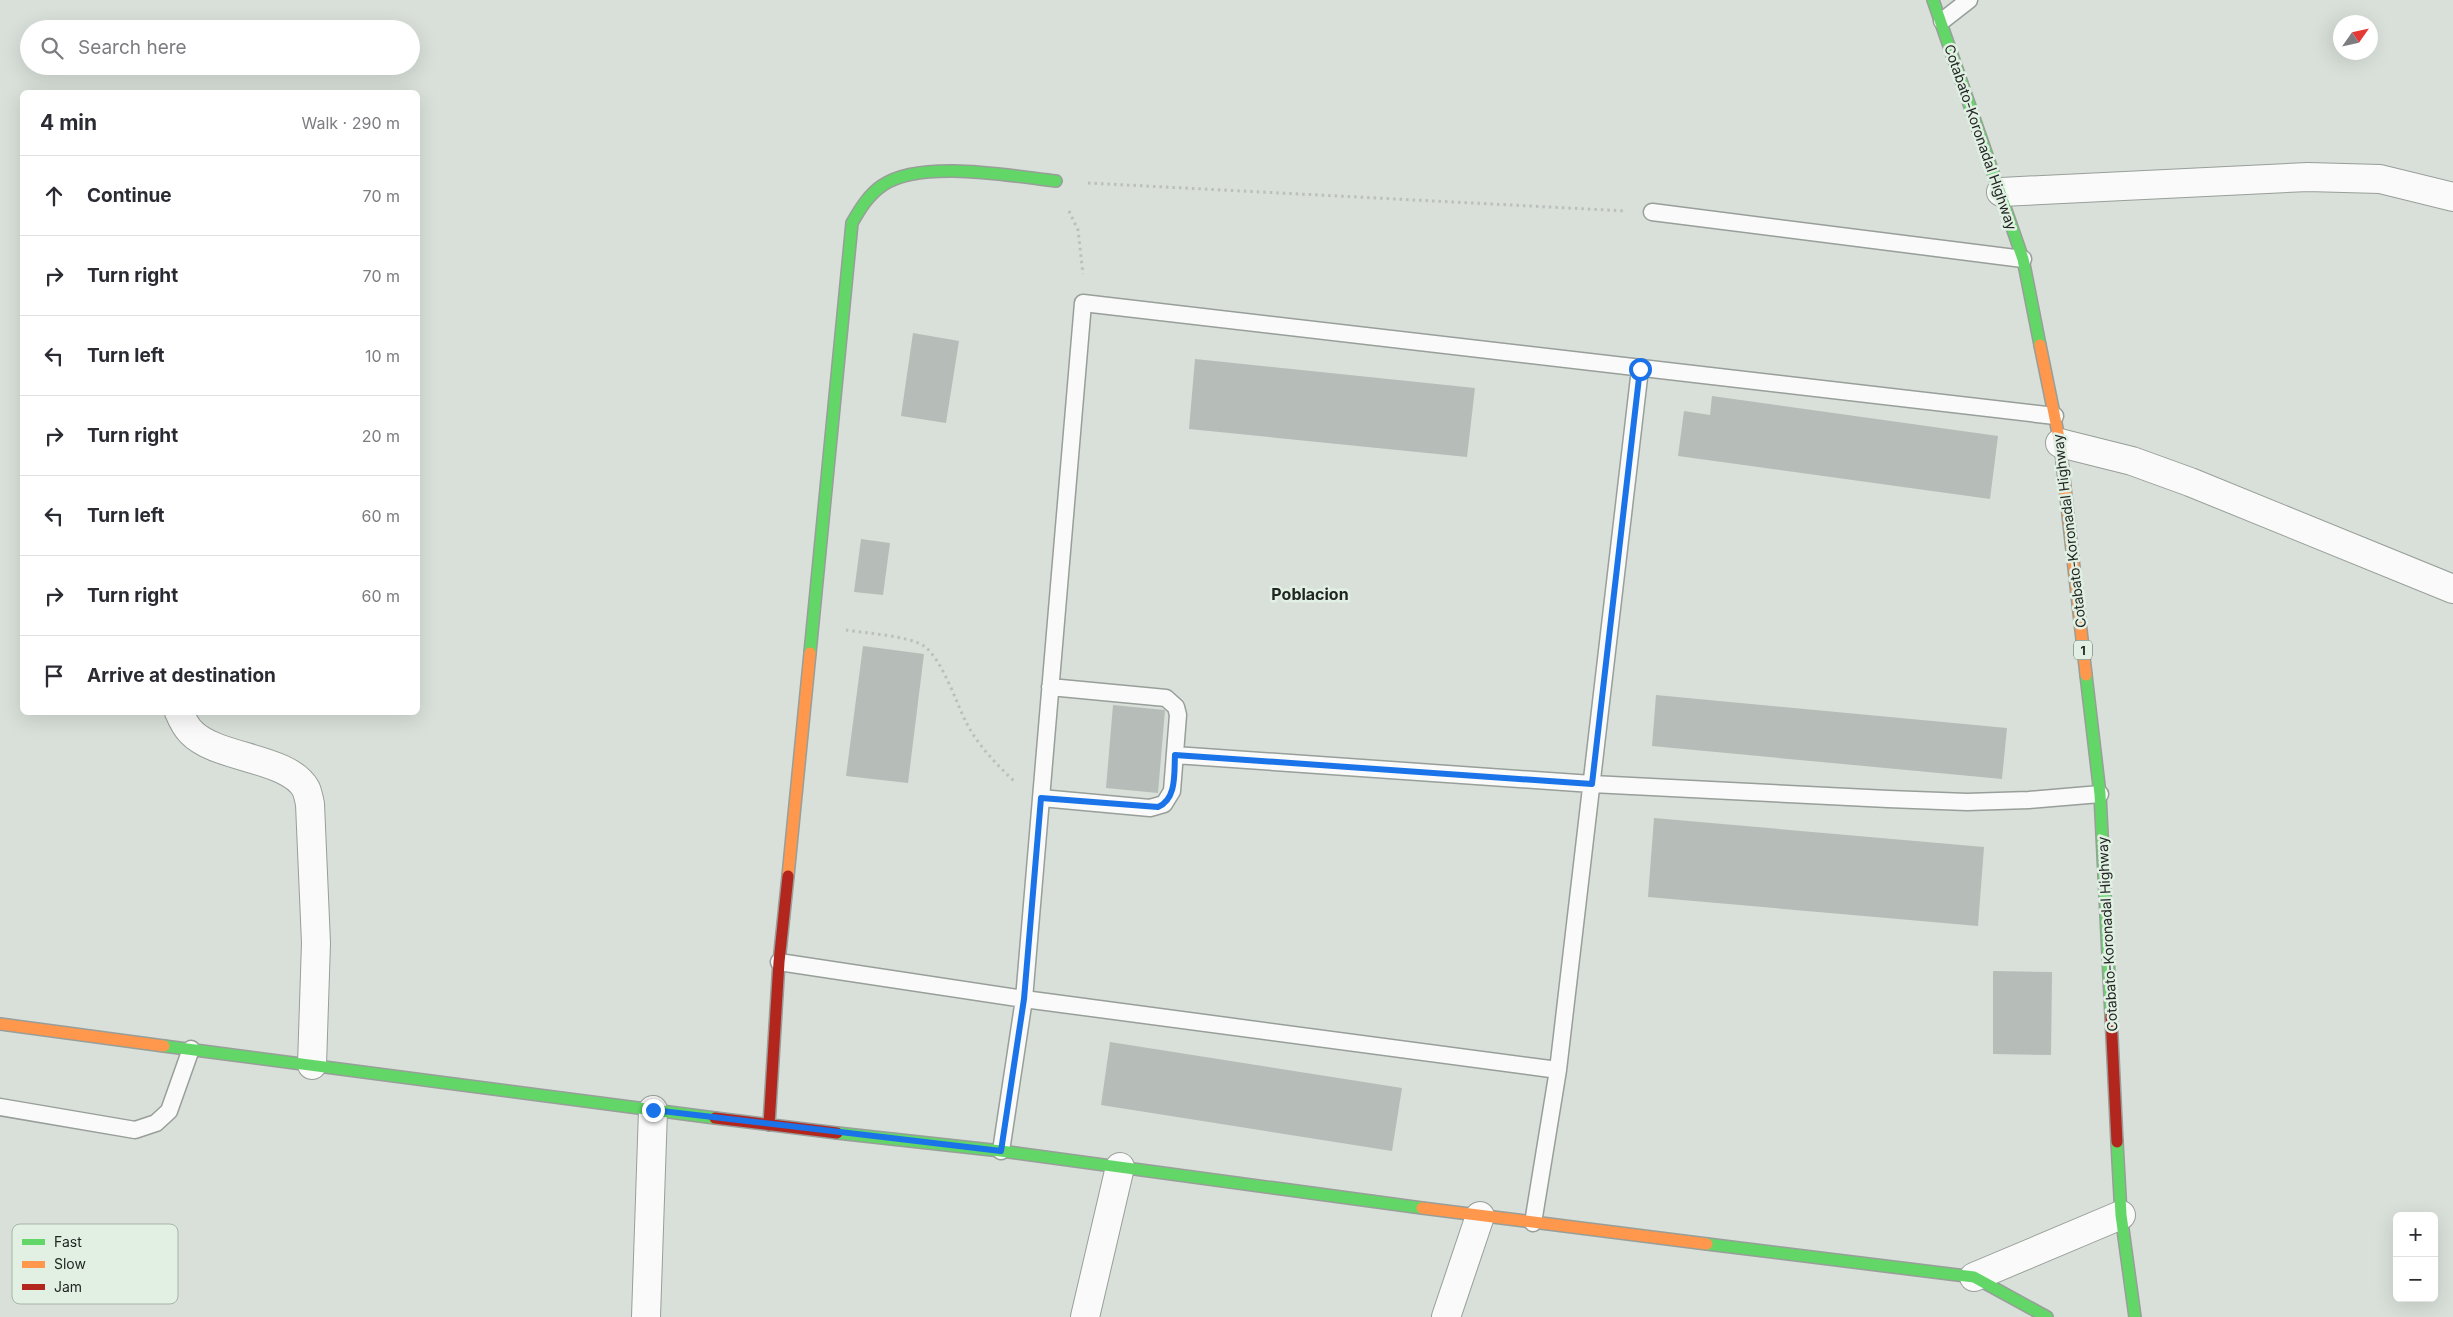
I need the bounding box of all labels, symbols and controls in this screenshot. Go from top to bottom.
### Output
north arrow [2333,15,2378,60]
search box [20,20,420,75]
icon: search [38,34,66,62]
text: Search here [78,36,187,59]
street label: Cotabato-Koronadal Highway [1941,42,2021,232]
text: 4 min [40,110,97,135]
text: Walk · 290 m [302,113,400,133]
icon: ahead [40,182,68,210]
text: Continue [87,184,172,207]
text: 70 m [363,186,400,206]
icon: right [40,262,68,290]
text: Turn right [87,264,178,287]
text: 70 m [363,266,400,286]
icon: left [40,342,68,370]
text: Turn left [87,344,165,367]
text: 10 m [365,346,400,366]
route start [1629,358,1652,381]
icon: right [40,422,68,450]
text: Turn right [87,424,178,447]
text: 20 m [362,426,400,446]
street label: Cotabato-Koronadal Highway [2049,433,2089,629]
icon: left [40,502,68,530]
text: Turn left [87,504,165,527]
text: 60 m [361,506,400,526]
icon: right [40,582,68,610]
text: Turn right [87,584,178,607]
district label: Poblacion [1271,584,1349,604]
text: 60 m [361,586,400,606]
road number: 1 [2074,640,2092,660]
icon: arrive [40,662,68,690]
text: Arrive at destination [87,664,276,687]
street label: Cotabato-Koronadal Highway [2093,836,2121,1032]
route end [642,1099,665,1122]
map controls [2393,1212,2438,1302]
button: + [2393,1212,2438,1257]
legend [12,1224,178,1304]
text: Fast [54,1233,82,1250]
text: Slow [54,1255,86,1272]
button: − [2393,1257,2438,1302]
text: Jam [54,1278,82,1295]

